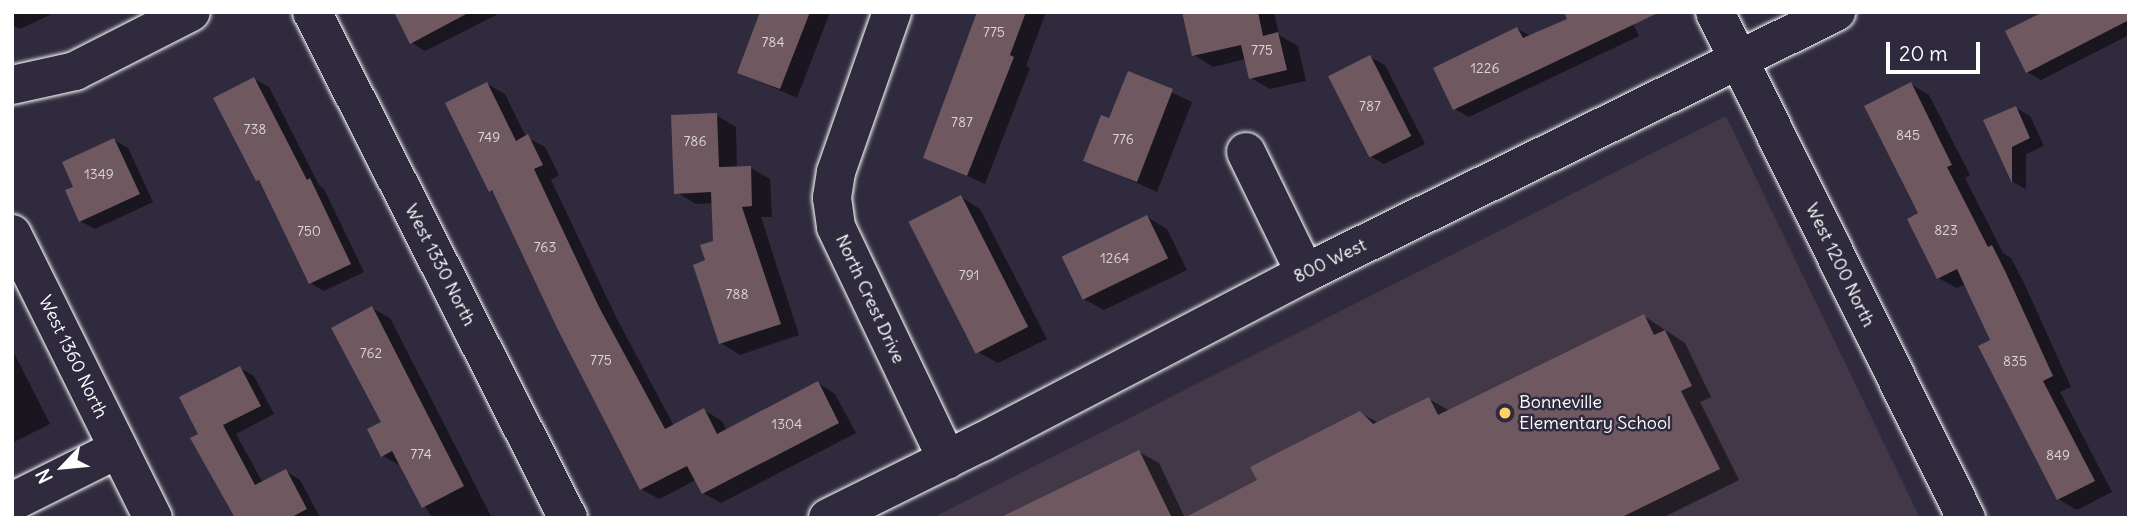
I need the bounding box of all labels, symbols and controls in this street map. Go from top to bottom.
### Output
house number: 775 [983,24,1005,40]
scale bar [1889,28,1983,72]
house number: 784 [761,34,785,50]
text: 20 m [1899,40,1948,67]
house number: 775 [1251,42,1273,58]
house number: 1226 [1471,60,1499,76]
house number: 787 [1359,98,1381,114]
house number: 787 [951,114,973,130]
house number: 738 [244,121,266,137]
house number: 845 [1896,127,1920,143]
house number: 749 [478,129,500,145]
house number: 776 [1112,131,1134,147]
house number: 786 [683,133,707,149]
house number: 1349 [84,166,114,182]
street label: West 1330 North [400,200,480,330]
street label: West 1200 North [1801,200,1879,330]
house number: 823 [1934,222,1958,238]
house number: 750 [297,223,321,239]
street label: North Crest Drive [831,231,909,367]
street label: 800 West [1290,234,1370,288]
house number: 763 [534,239,556,255]
house number: 1264 [1100,250,1130,266]
house number: 791 [959,267,979,283]
house number: 788 [726,286,748,302]
street label: West 1360 North [34,292,112,422]
house number: 762 [360,345,382,361]
house number: 775 [590,352,612,368]
house number: 835 [2003,353,2027,369]
place label: Bonneville Elementary School [1519,392,1671,434]
marker: Bonneville Elementary School [1497,405,1513,421]
house number: 1304 [772,416,802,432]
north arrow [28,432,98,502]
house number: 774 [410,446,432,462]
house number: 849 [2046,447,2070,463]
text: N [30,465,58,487]

